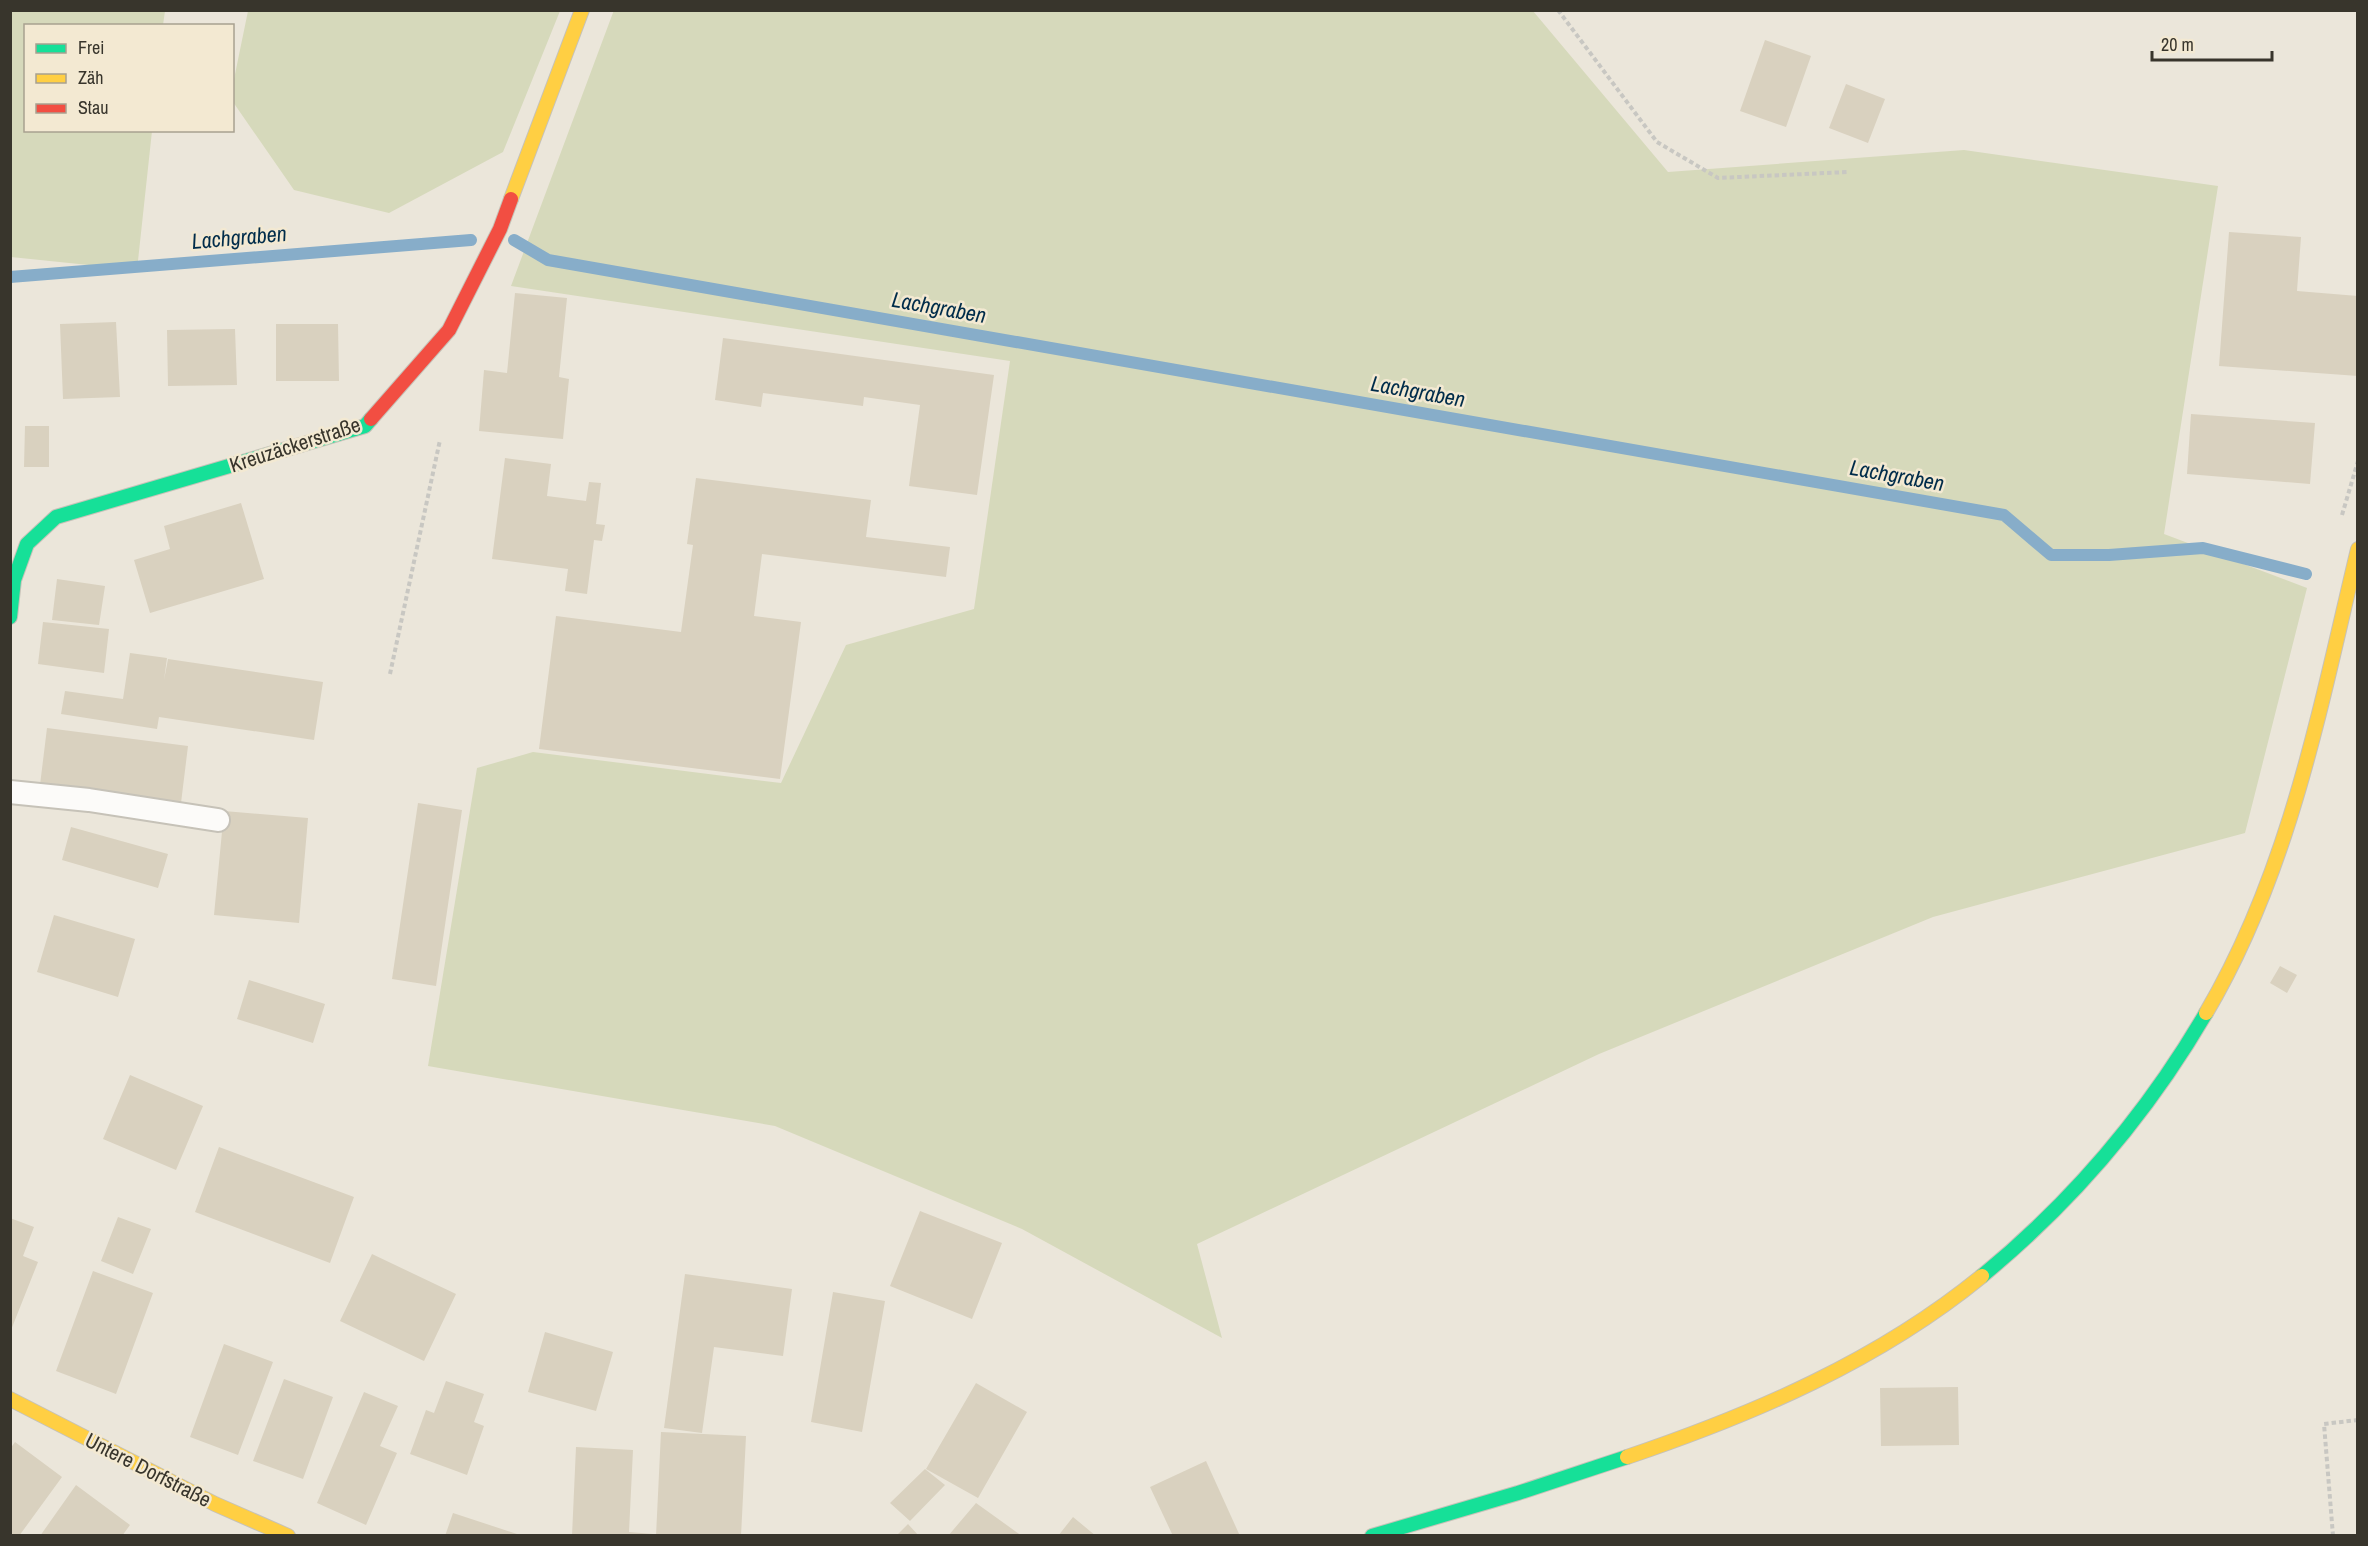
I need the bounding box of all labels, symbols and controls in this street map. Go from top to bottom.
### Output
legend [24,24,234,132]
scale bar [2152,24,2272,62]
text: 20 m [2161,32,2194,57]
text: Frei [78,35,104,60]
text: Zäh [78,65,103,90]
text: Stau [78,95,108,120]
water label: Lachgraben [190,218,288,256]
water label: Lachgraben [889,284,989,330]
water label: Lachgraben [1368,368,1468,414]
street label: Kreuzäckerstraße [226,410,364,479]
water label: Lachgraben [1847,452,1947,498]
street label: Untere Dorfstraße [80,1425,216,1514]

